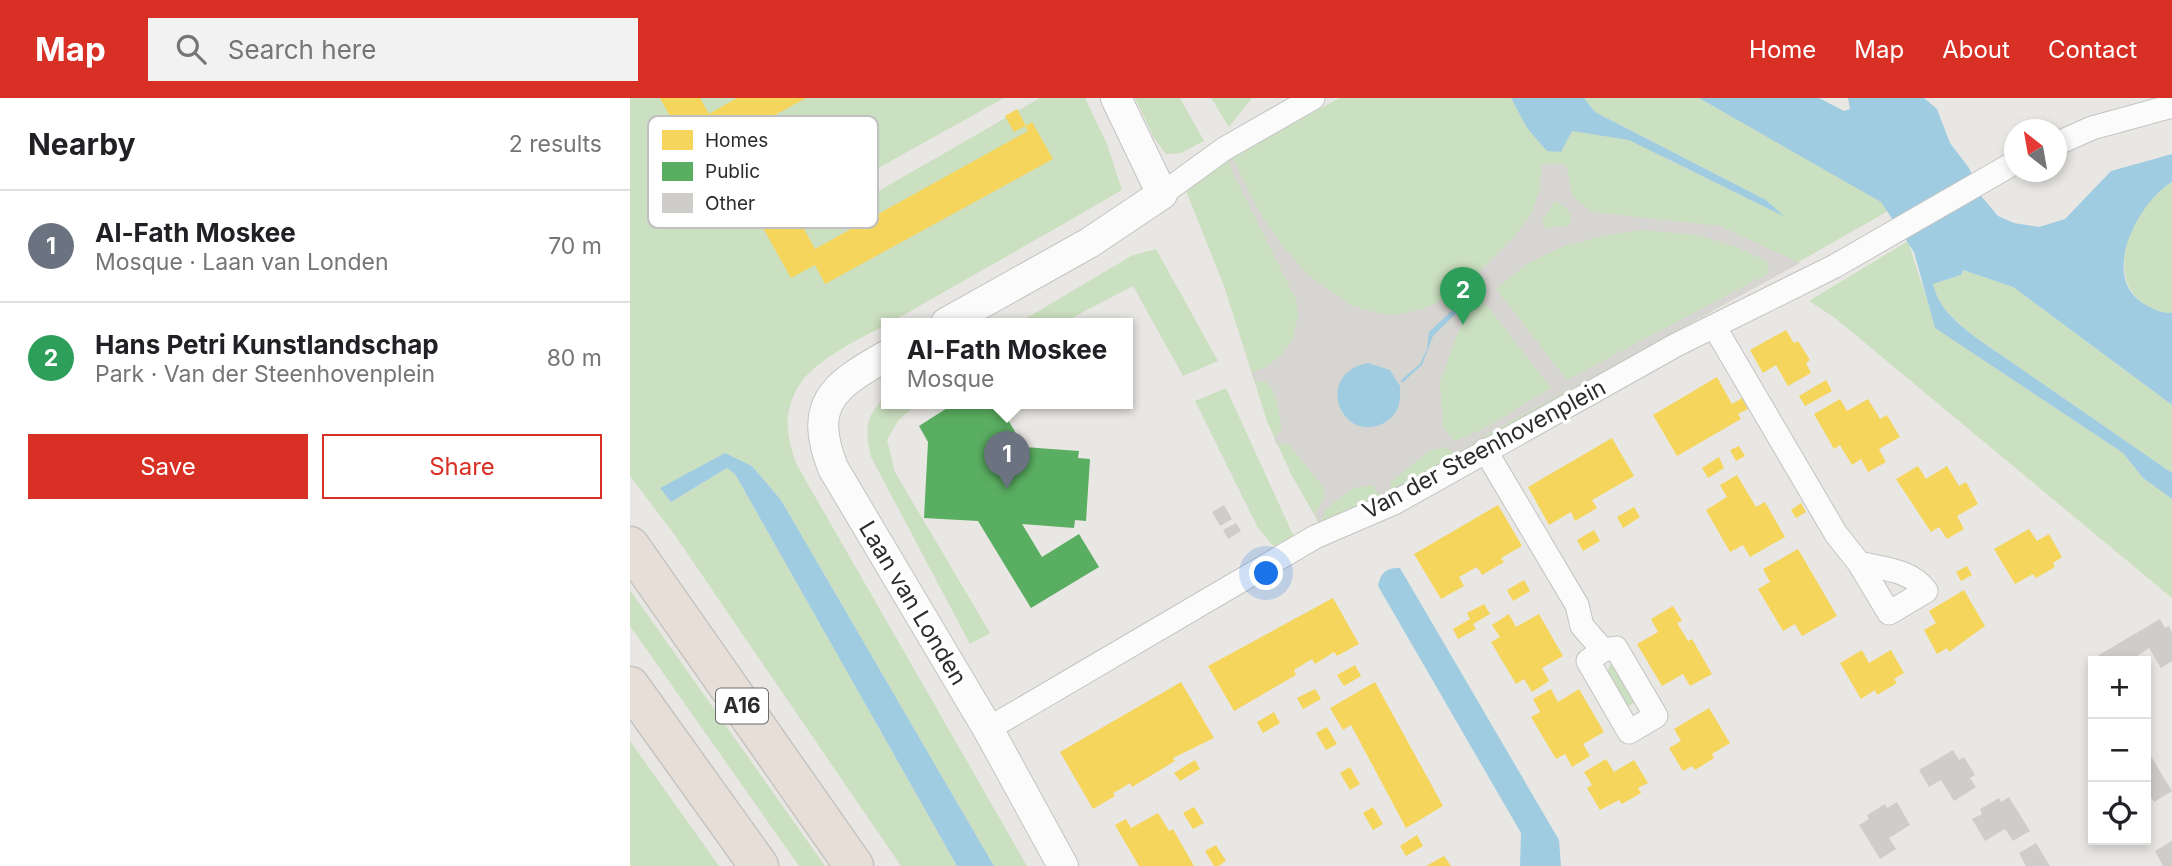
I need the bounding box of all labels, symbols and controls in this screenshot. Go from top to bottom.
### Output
search box [148,18,638,81]
text: Map [35,29,106,69]
icon: search [172,30,210,68]
text: Search here [228,34,376,65]
text: Home [1749,35,1816,64]
text: Map [1854,35,1904,64]
text: About [1942,35,2010,64]
text: Contact [2048,35,2137,64]
legend [648,116,878,228]
north arrow [2004,119,2067,182]
text: Nearby [28,126,136,162]
text: Homes [705,129,768,152]
text: 2 results [509,130,602,158]
text: Public [705,160,760,183]
text: Other [705,192,755,215]
text: Al-Fath Moskee [95,217,296,248]
text: 1 [46,232,56,260]
text: 70 m [548,232,602,260]
text: Mosque · Laan van Londen [95,248,389,276]
pin: 2 [1440,267,1486,325]
popup [881,318,1133,409]
text: Hans Petri Kunstlandschap [95,329,439,360]
text: Al-Fath Moskee [907,334,1107,365]
text: 2 [44,344,58,372]
text: 80 m [547,344,602,372]
text: Park · Van der Steenhovenplein [95,360,435,388]
text: Mosque [907,365,994,393]
street label: Van der Steenhovenplein [1358,373,1610,525]
pin: 1 [984,431,1030,489]
button: Save [28,434,308,499]
button: Share [322,434,602,499]
street label: Laan van Londen [853,516,973,690]
your location [1249,556,1283,590]
map controls [2088,656,2151,845]
button: + [2088,656,2151,719]
road number: A16 [716,688,768,724]
button: − [2088,719,2151,782]
button: locate [2088,782,2151,845]

